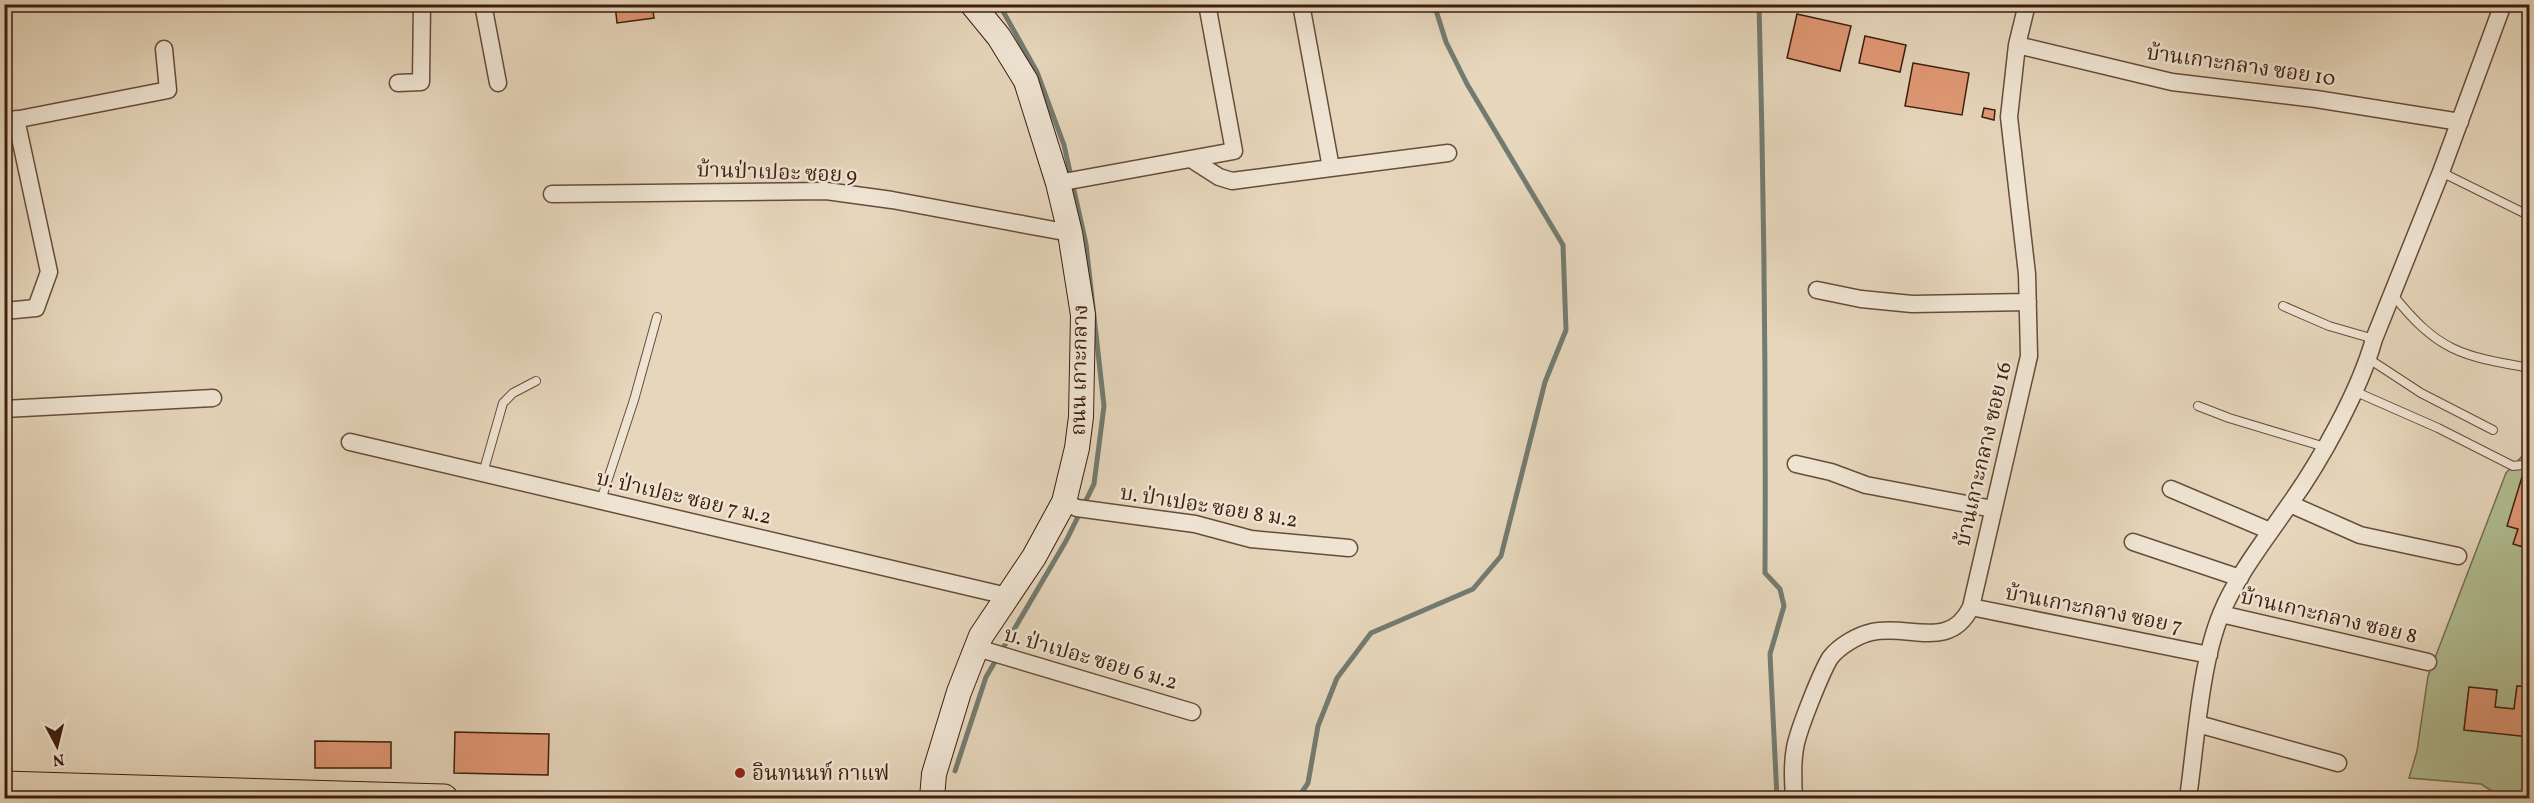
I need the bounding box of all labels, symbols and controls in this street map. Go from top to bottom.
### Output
street label: บ้านเกาะกลาง ซอย 10 [2144,39,2337,94]
street label: บ้านป่าเปอะ ซอย 9 [696,156,858,191]
street label: ถนน เกาะกลาง [1065,304,1096,436]
street label: บ้านเกาะกลาง ซอย 16 [1949,359,2020,549]
street label: บ. ป่าเปอะ ซอย 7 ม.2 [593,464,774,533]
street label: บ. ป่าเปอะ ซอย 8 ม.2 [1118,479,1300,536]
street label: บ้านเกาะกลาง ซอย 7 [2003,579,2185,642]
street label: บ้านเกาะกลาง ซอย 8 [2237,583,2420,652]
street label: บ. ป่าเปอะ ซอย 6 ม.2 [1000,621,1181,698]
north arrow [27,716,87,776]
text: N [51,747,66,771]
place label: อินทนนท์ กาแฟ [752,760,889,789]
marker: อินทนนท์ กาแฟ [733,766,747,780]

